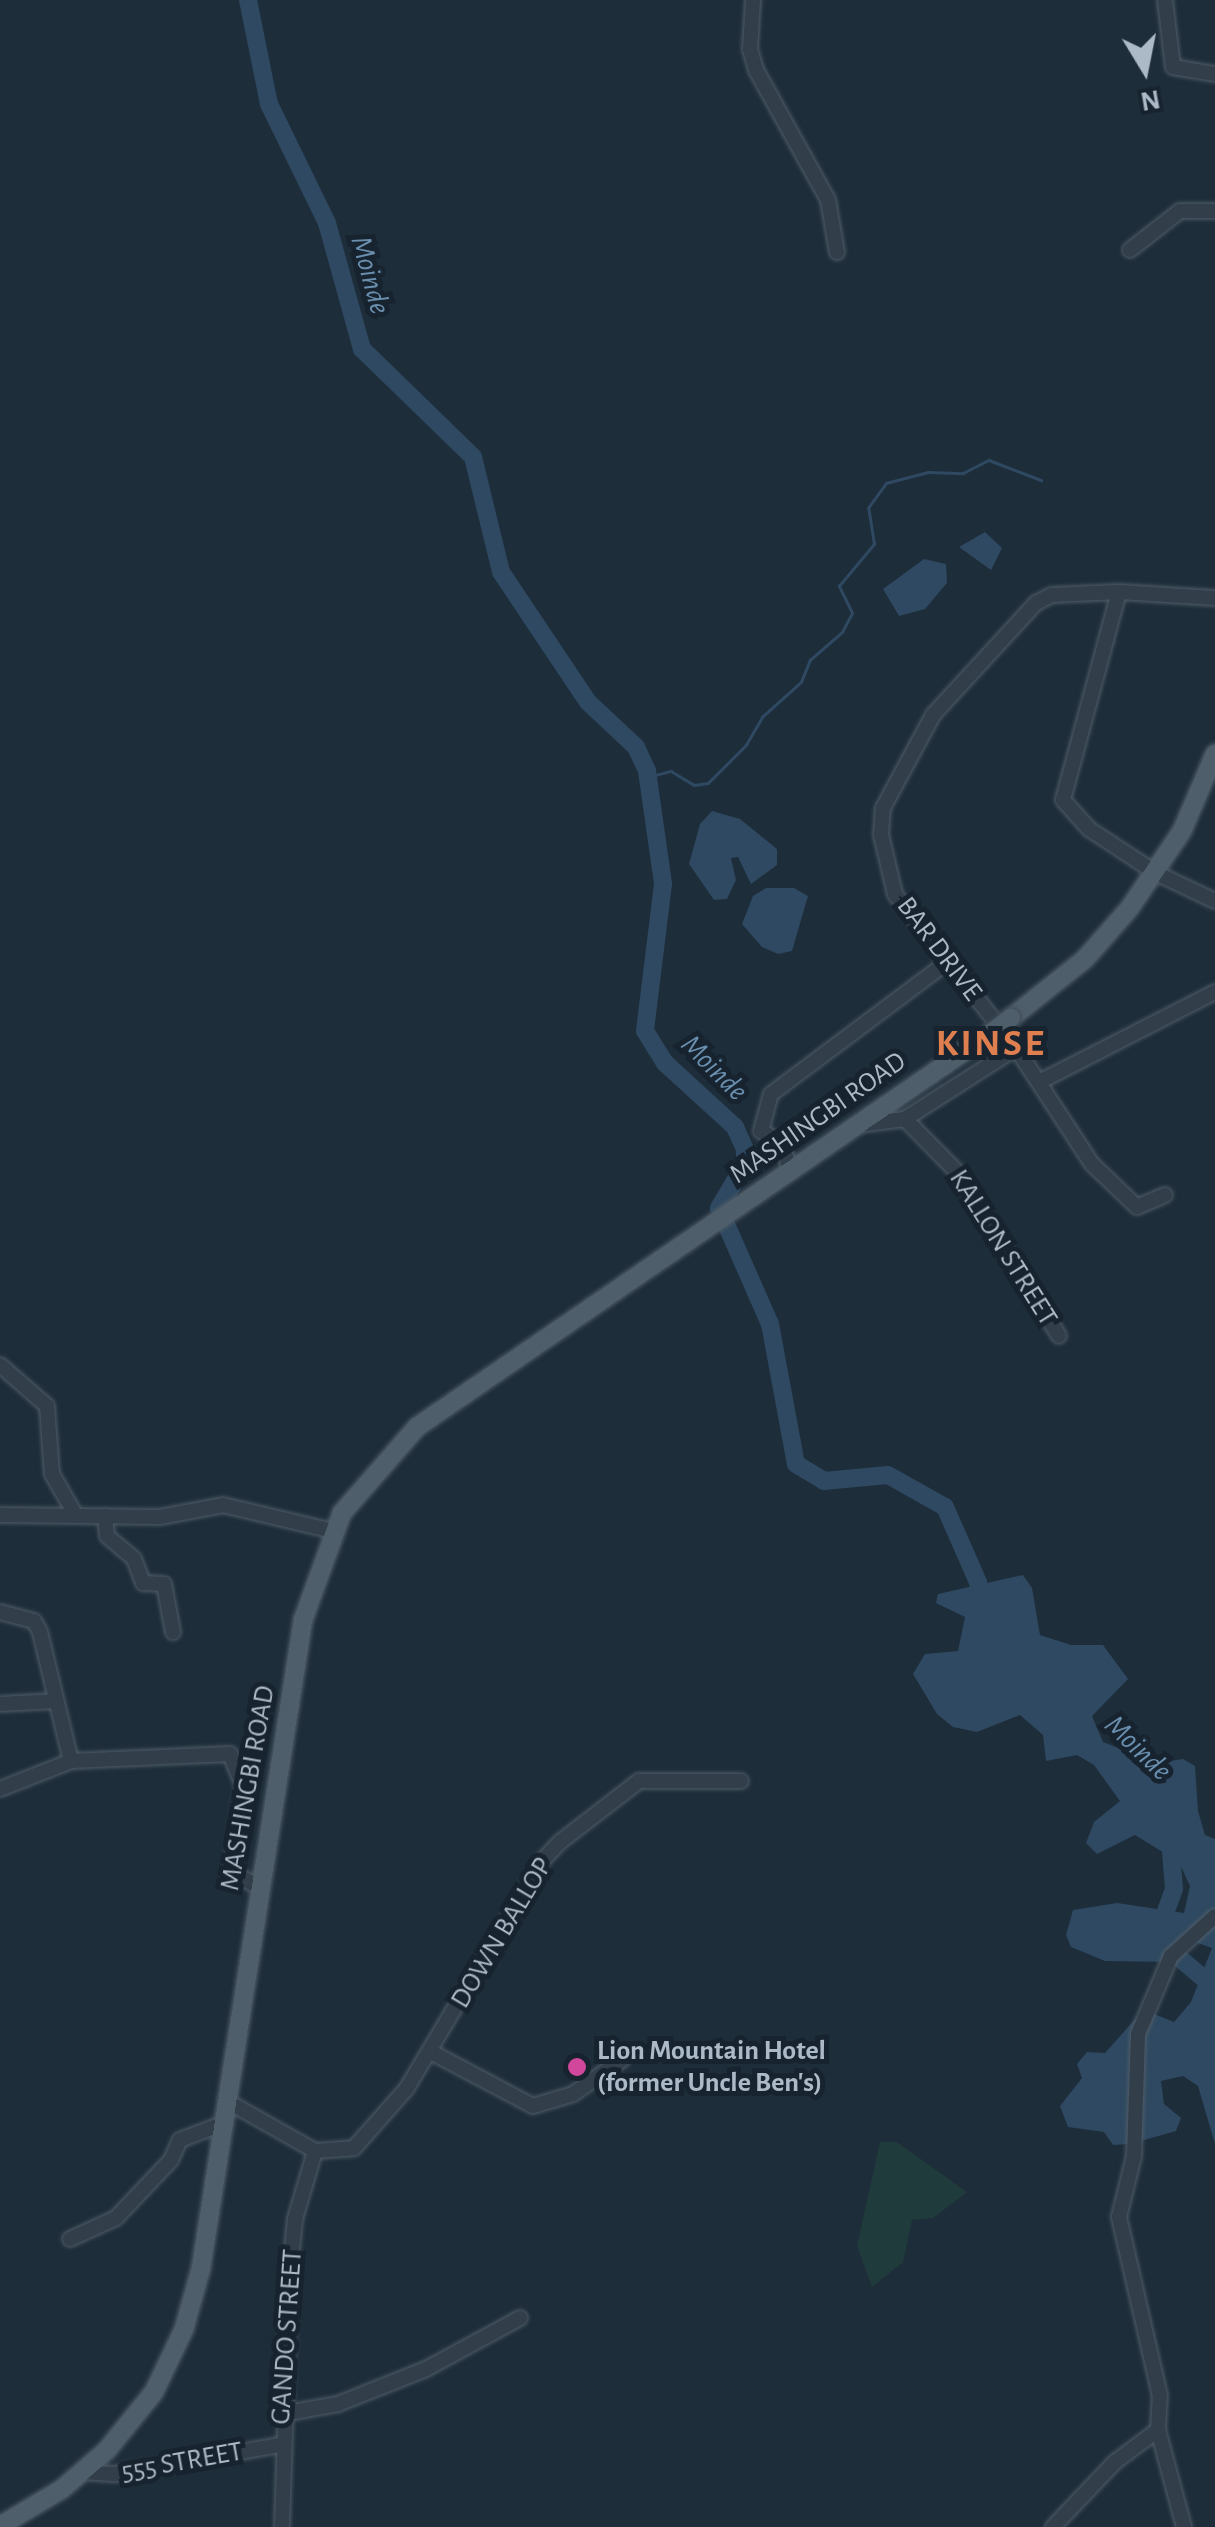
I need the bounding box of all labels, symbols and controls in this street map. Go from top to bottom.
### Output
north arrow [1095,20,1195,120]
text: N [1138,84,1162,115]
water label: Moinde [342,232,398,318]
street label: BAR DRIVE [889,890,989,1008]
district label: KINSE [936,1022,1046,1068]
water label: Moinde [673,1027,755,1109]
street label: MASHINGBI ROAD [723,1045,913,1191]
street label: KALLON STREET [942,1164,1064,1332]
street label: MASHINGBI ROAD [213,1683,283,1893]
water label: Moinde [1097,1707,1179,1789]
street label: DOWN BALLOP [444,1851,560,2015]
place label: Lion Mountain Hotel (former Uncle Ben's) [597,2034,826,2100]
marker: Lion Mountain Hotel (former Uncle Ben's) [566,2056,588,2078]
street label: GANDO STREET [264,2248,310,2426]
street label: 555 STREET [119,2435,245,2489]

